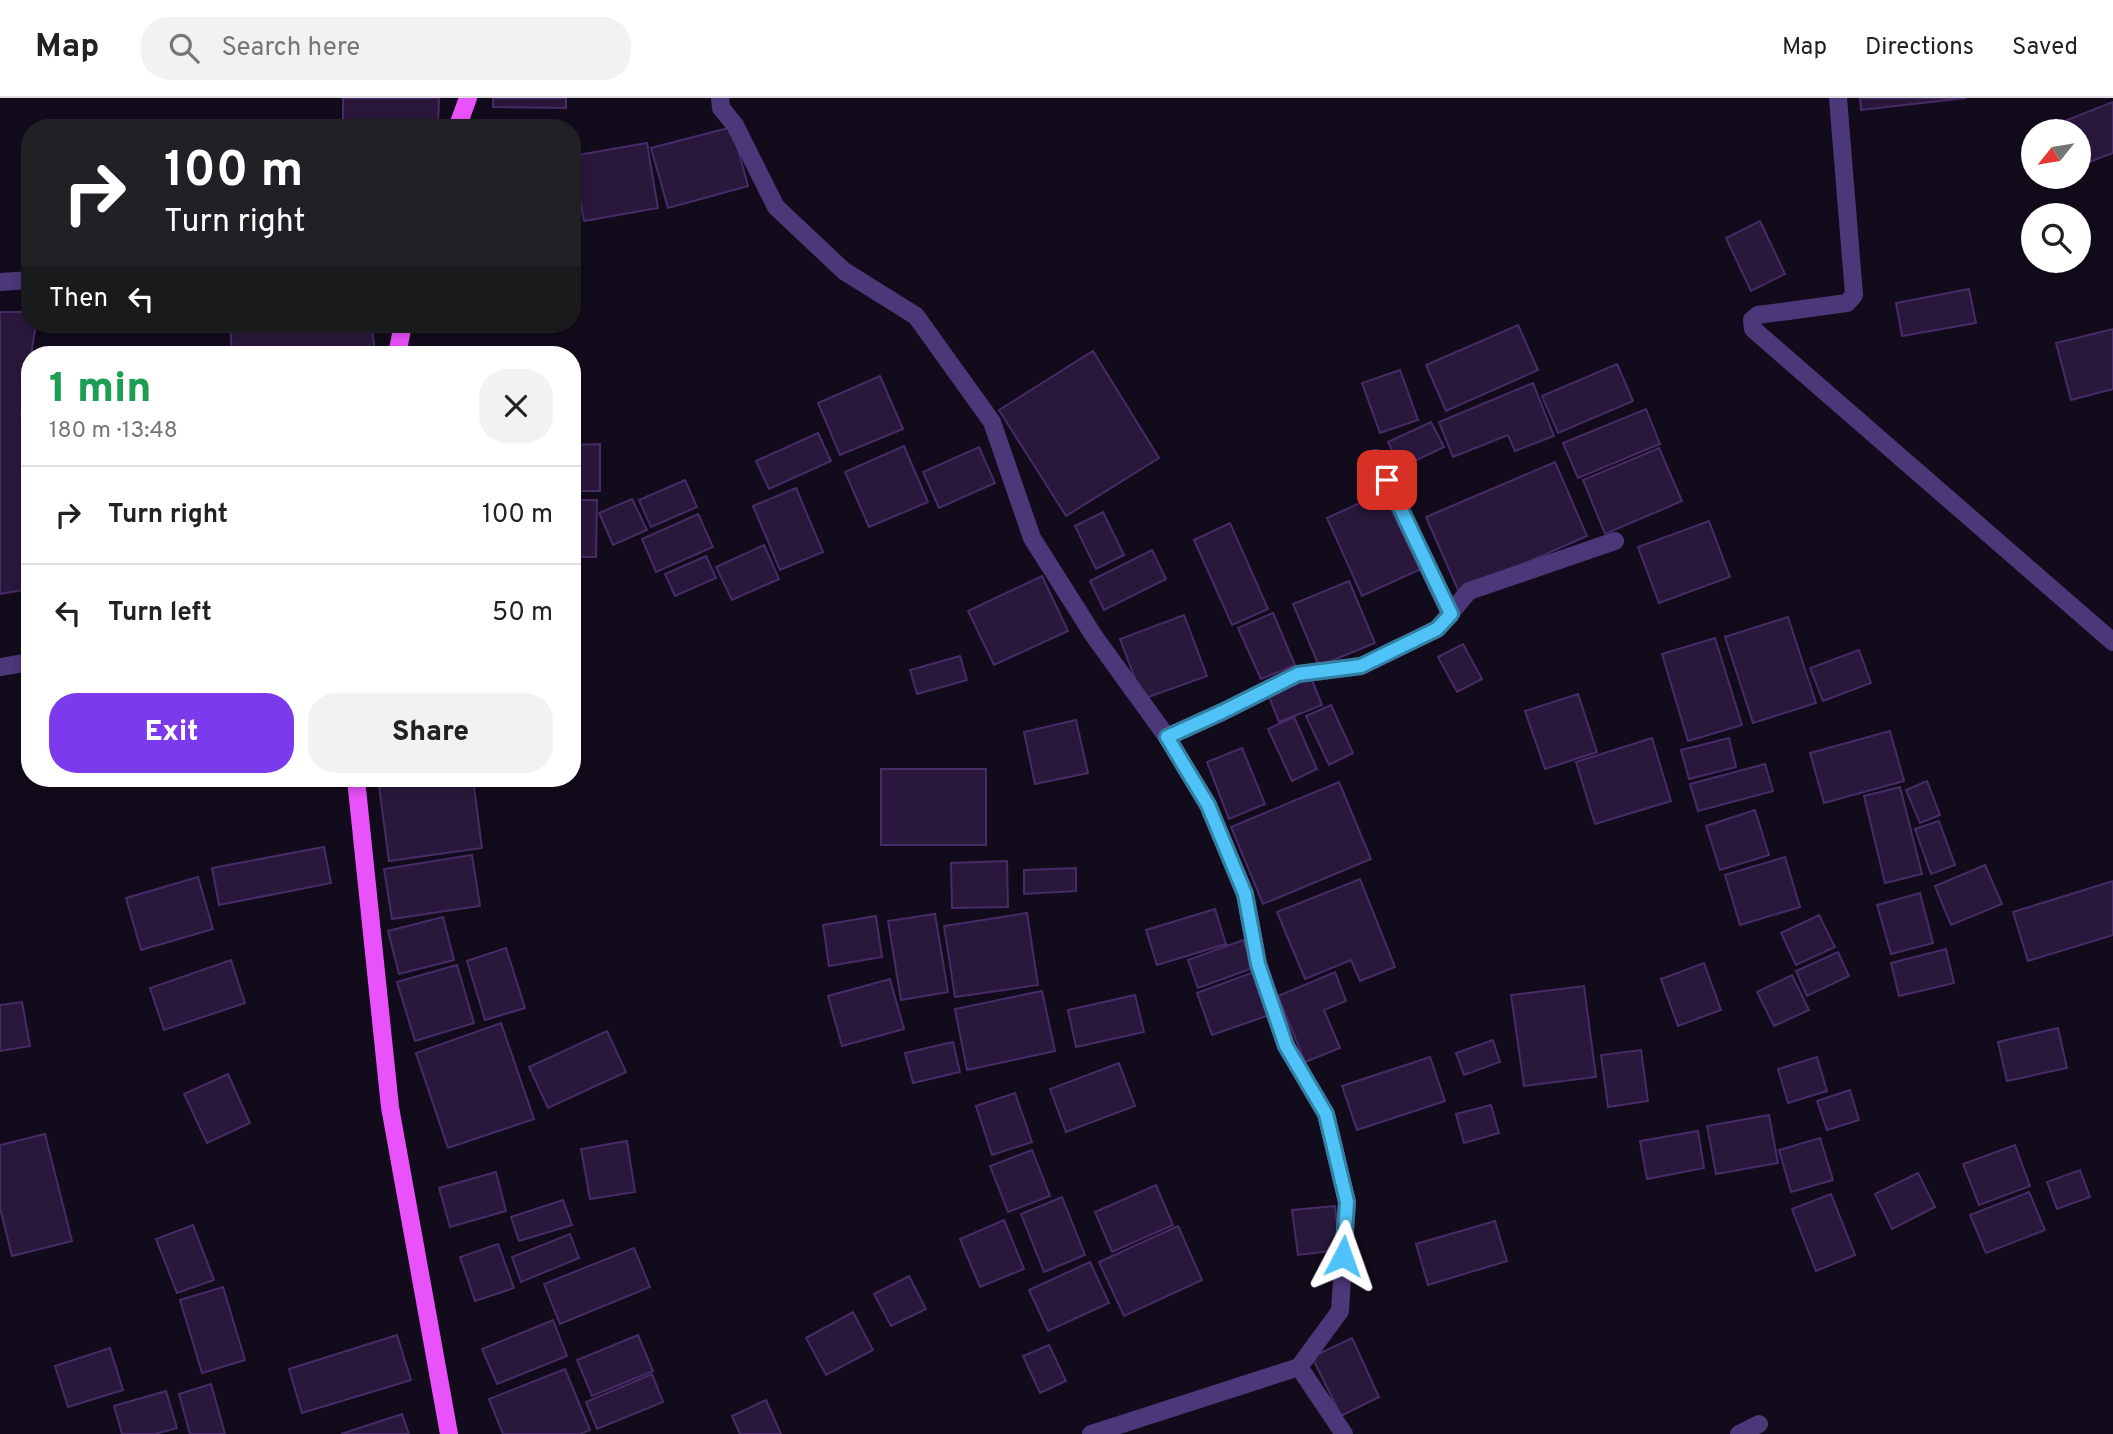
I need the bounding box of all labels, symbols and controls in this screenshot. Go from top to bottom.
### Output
search box [141,17,631,80]
text: Map [35,27,99,69]
icon: search [165,29,203,67]
text: Search here [221,32,360,65]
text: Map [1782,33,1827,63]
text: Directions [1865,33,1974,63]
text: Saved [2012,33,2078,63]
north arrow [2021,119,2091,189]
map controls [2021,119,2091,273]
text: 100 m [164,142,303,204]
icon: right [49,147,140,238]
text: Turn right [164,203,306,243]
button: search [2021,203,2091,273]
icon: left [122,280,160,318]
text: Then [49,283,108,316]
text: 1 min [49,364,152,417]
button: close [479,369,553,443]
text: 180 m · 13:48 [49,417,178,446]
pin [1357,450,1417,510]
icon: arrive [1368,461,1406,499]
icon: right [49,496,87,534]
text: Turn right [108,499,228,532]
text: 100 m [482,499,553,532]
icon: left [49,594,87,632]
text: Turn left [108,597,212,630]
text: 50 m [492,597,553,630]
button: Exit [49,693,294,773]
button: Share [308,693,553,773]
position arrow [1306,1219,1380,1293]

